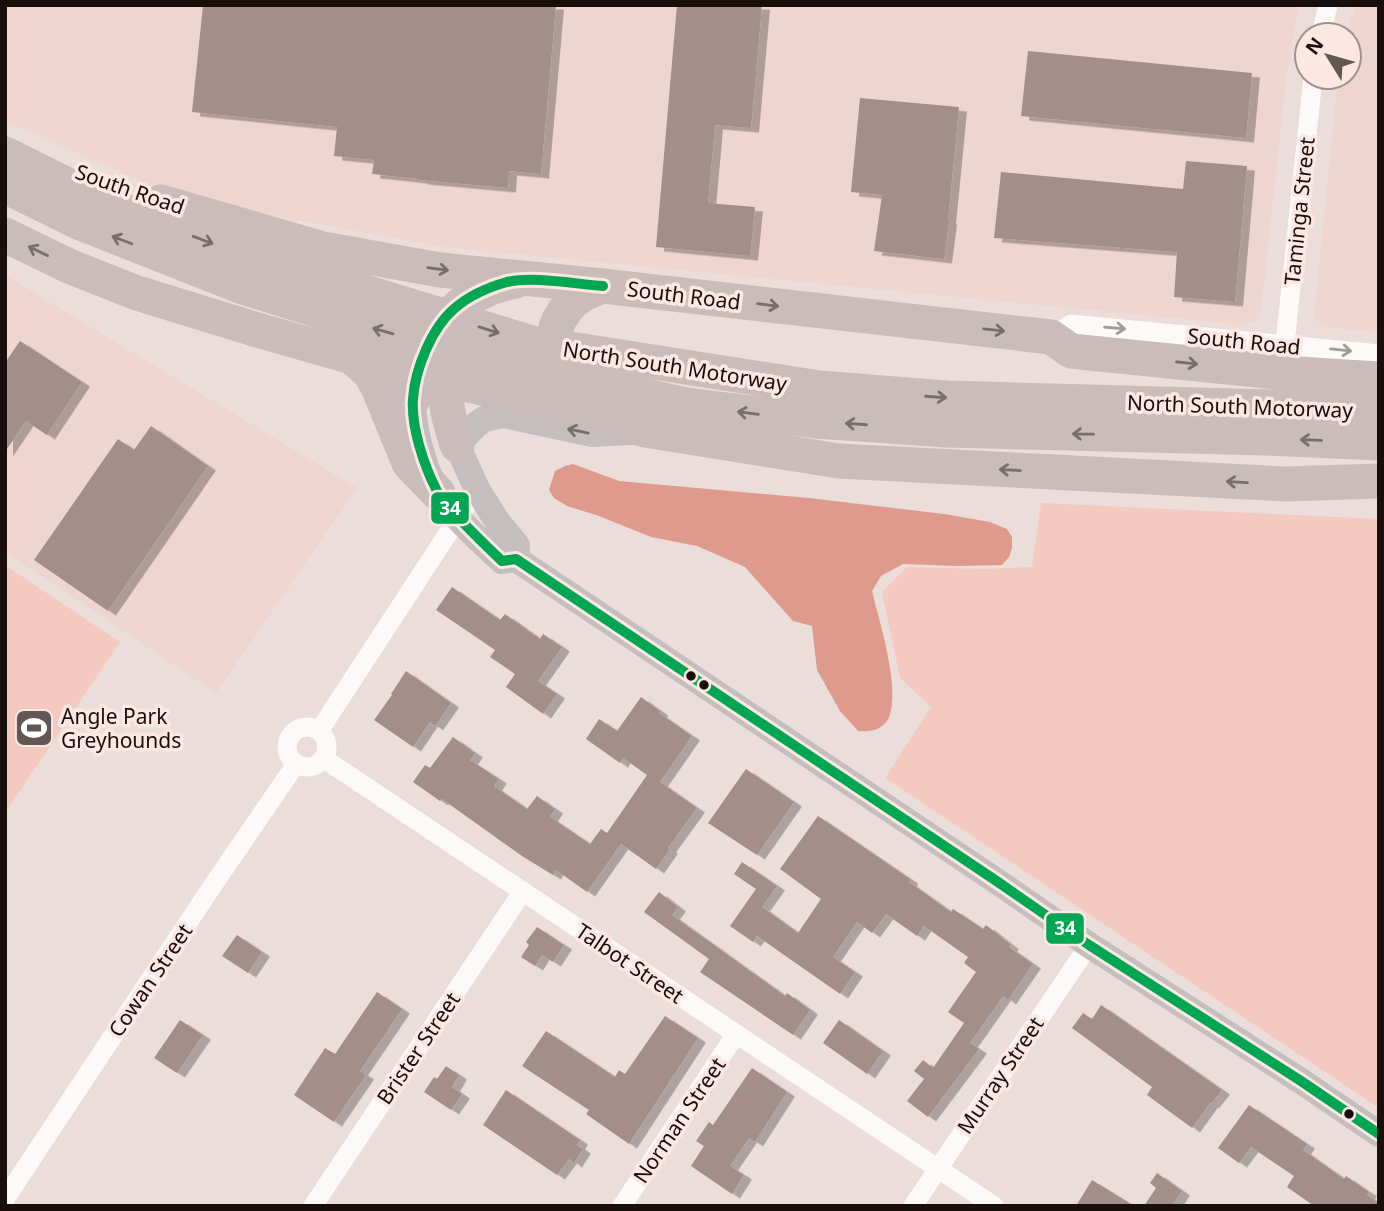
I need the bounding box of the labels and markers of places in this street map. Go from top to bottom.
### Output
unlabelled marker [684,669,698,683]
unlabelled marker [697,678,711,692]
place label: Angle Park Greyhounds [61,702,181,754]
sports icon: Angle Park Greyhounds [13,707,55,749]
unlabelled marker [1342,1107,1356,1121]

